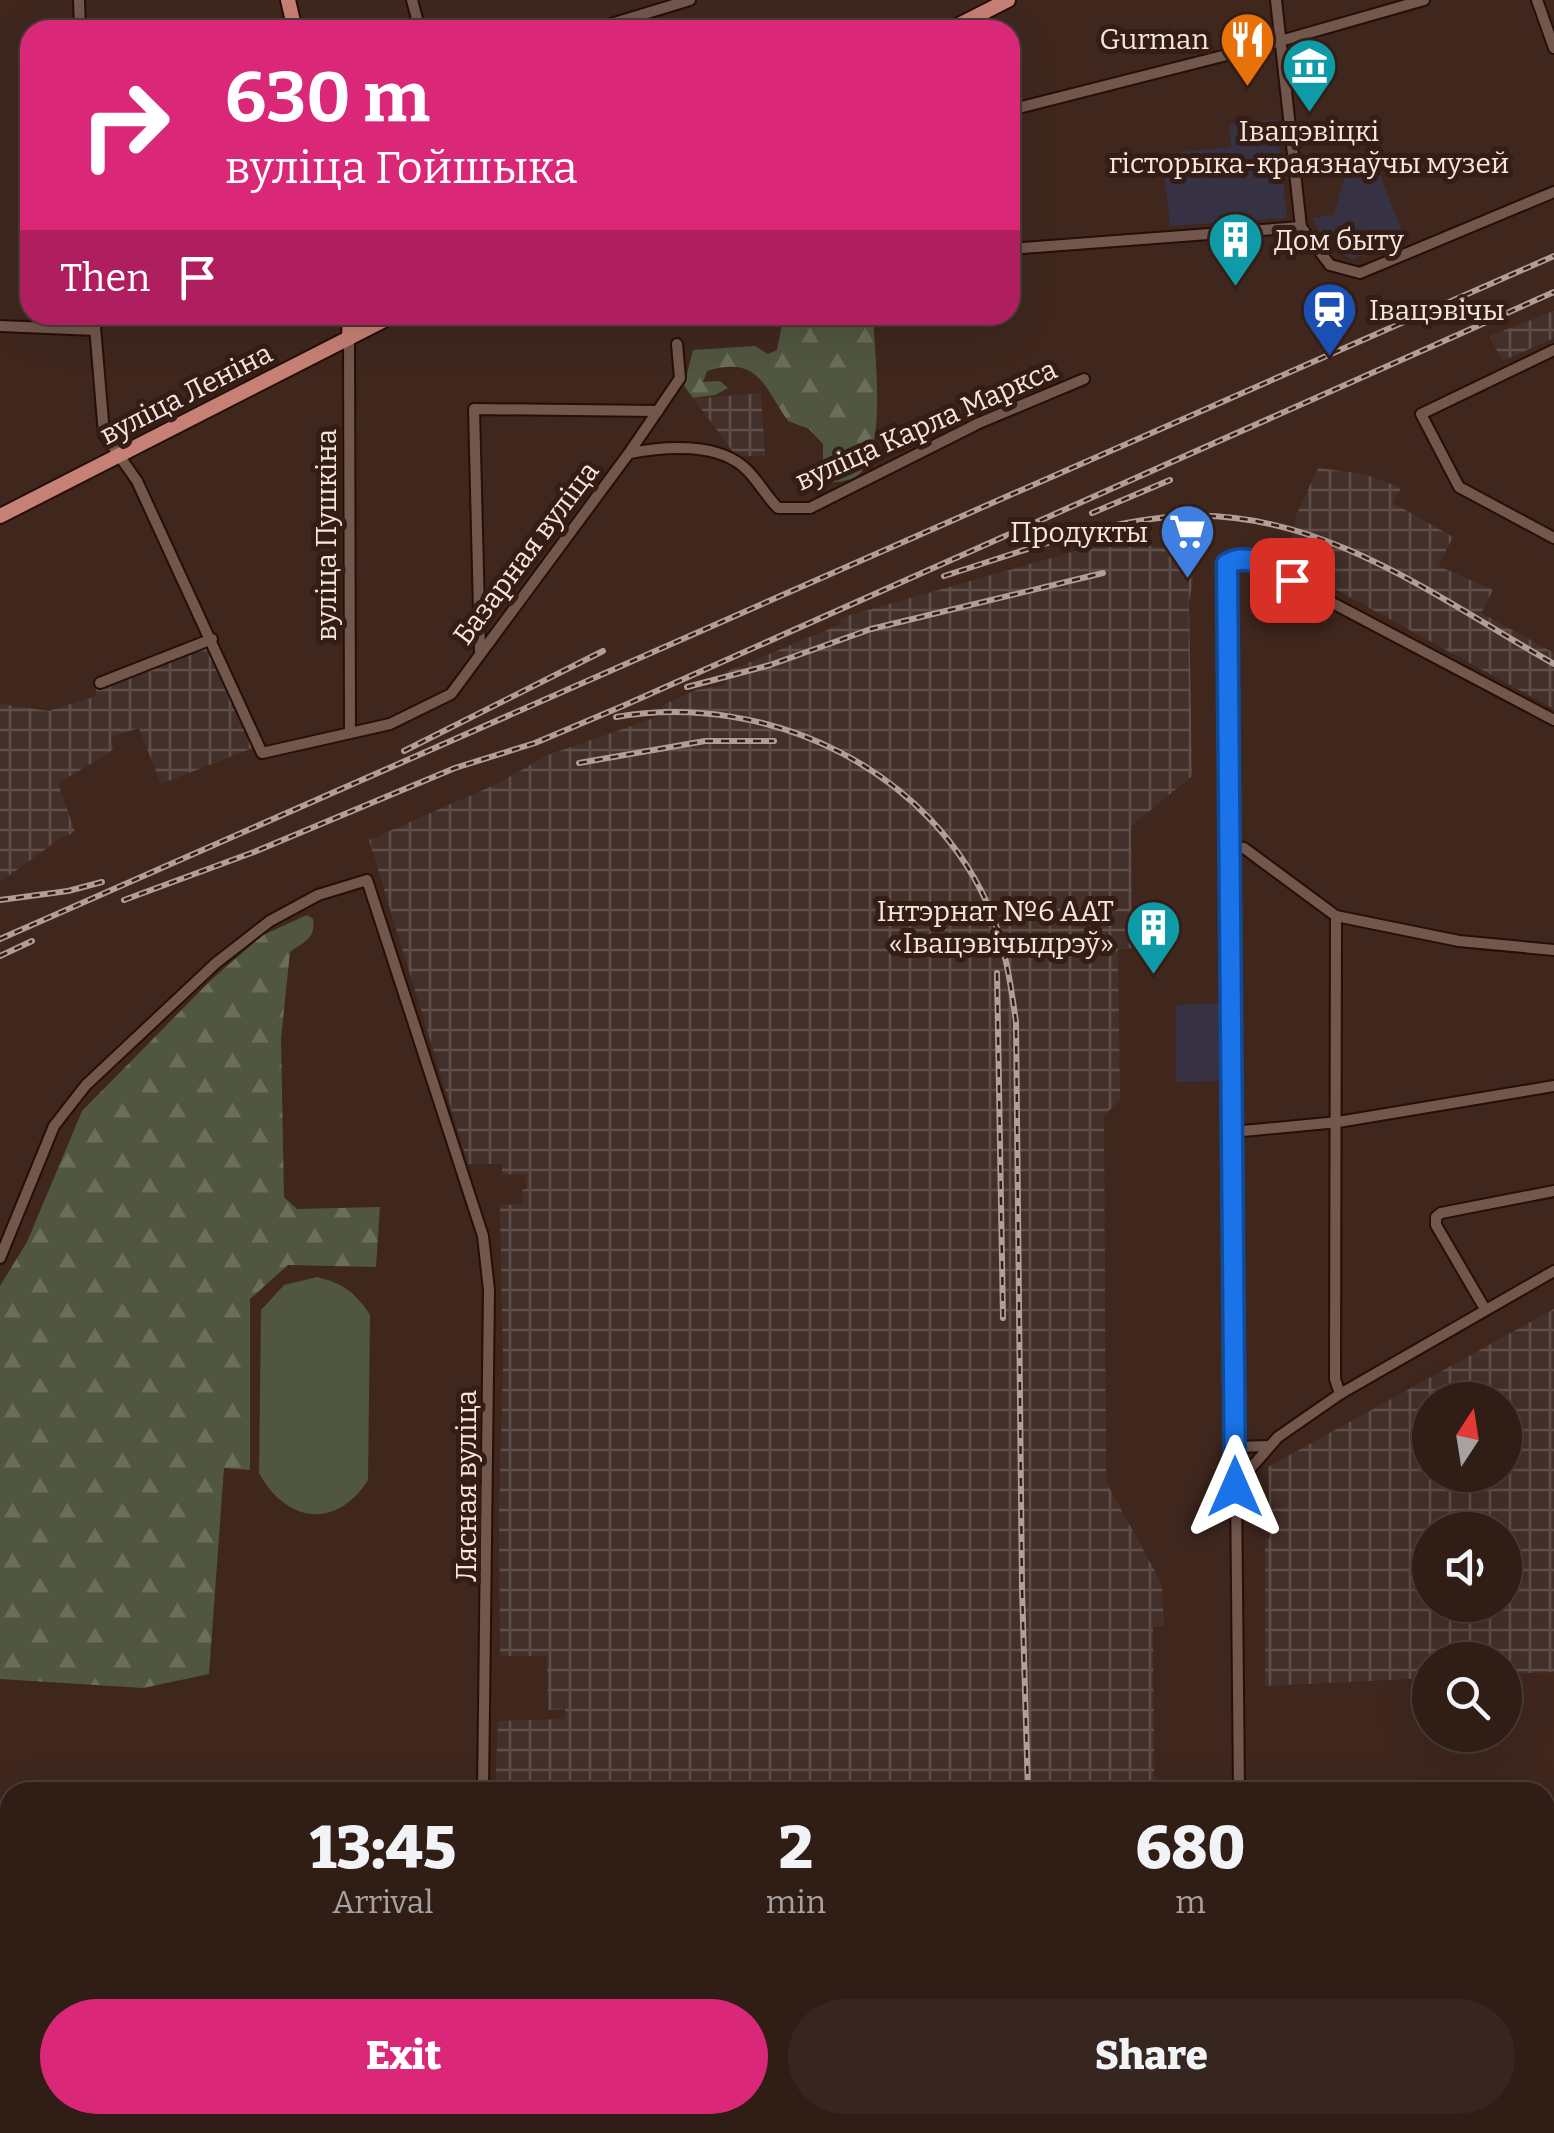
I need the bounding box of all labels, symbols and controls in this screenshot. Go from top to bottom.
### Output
restaurant icon: Gurman [1218,9,1278,88]
place label: Gurman [1100,23,1209,56]
museum icon: Івацэвіцкі гісторыка-краязнаўчы музей [1279,35,1339,114]
text: 630 m [225,56,430,140]
icon: right [60,60,190,190]
place label: Івацэвіцкі гісторыка-краязнаўчы музей [1109,115,1509,180]
text: вуліца Гойшыка [225,141,578,195]
building icon: Дом быту [1205,210,1265,289]
place label: Дом быту [1274,224,1404,257]
icon: arrive [170,250,225,305]
text: Then [60,255,150,301]
station icon: Івацэвічы [1300,280,1360,359]
place label: Івацэвічы [1369,294,1505,327]
street label: вуліца Леніна [94,336,278,452]
street label: вуліца Карла Маркса [790,352,1062,498]
street label: вуліца Пушкіна [310,429,343,641]
street label: Базарная вуліца [446,455,606,651]
supermarket icon: Продукты [1157,502,1217,581]
place label: Продукты [1010,516,1148,549]
pin [1250,538,1335,623]
icon: arrive [1265,553,1320,608]
place label: Інтэрнат №6 ААТ «Івацэвічыдрэў» [877,895,1114,960]
building icon: Інтэрнат №6 ААТ «Івацэвічыдрэў» [1123,897,1183,976]
north arrow [1412,1382,1522,1492]
map controls [1412,1382,1522,1752]
street label: Лясная вуліца [450,1390,483,1582]
position arrow [1183,1435,1287,1539]
button: sound [1412,1512,1522,1622]
button: search [1412,1642,1522,1752]
text: 13:45 [310,1812,456,1884]
text: 2 [779,1812,813,1884]
text: 680 [1136,1812,1245,1884]
text: Arrival [332,1883,434,1921]
text: min [766,1883,826,1921]
text: m [1175,1883,1206,1921]
button: Exit [40,1999,768,2114]
button: Share [788,1999,1515,2114]

